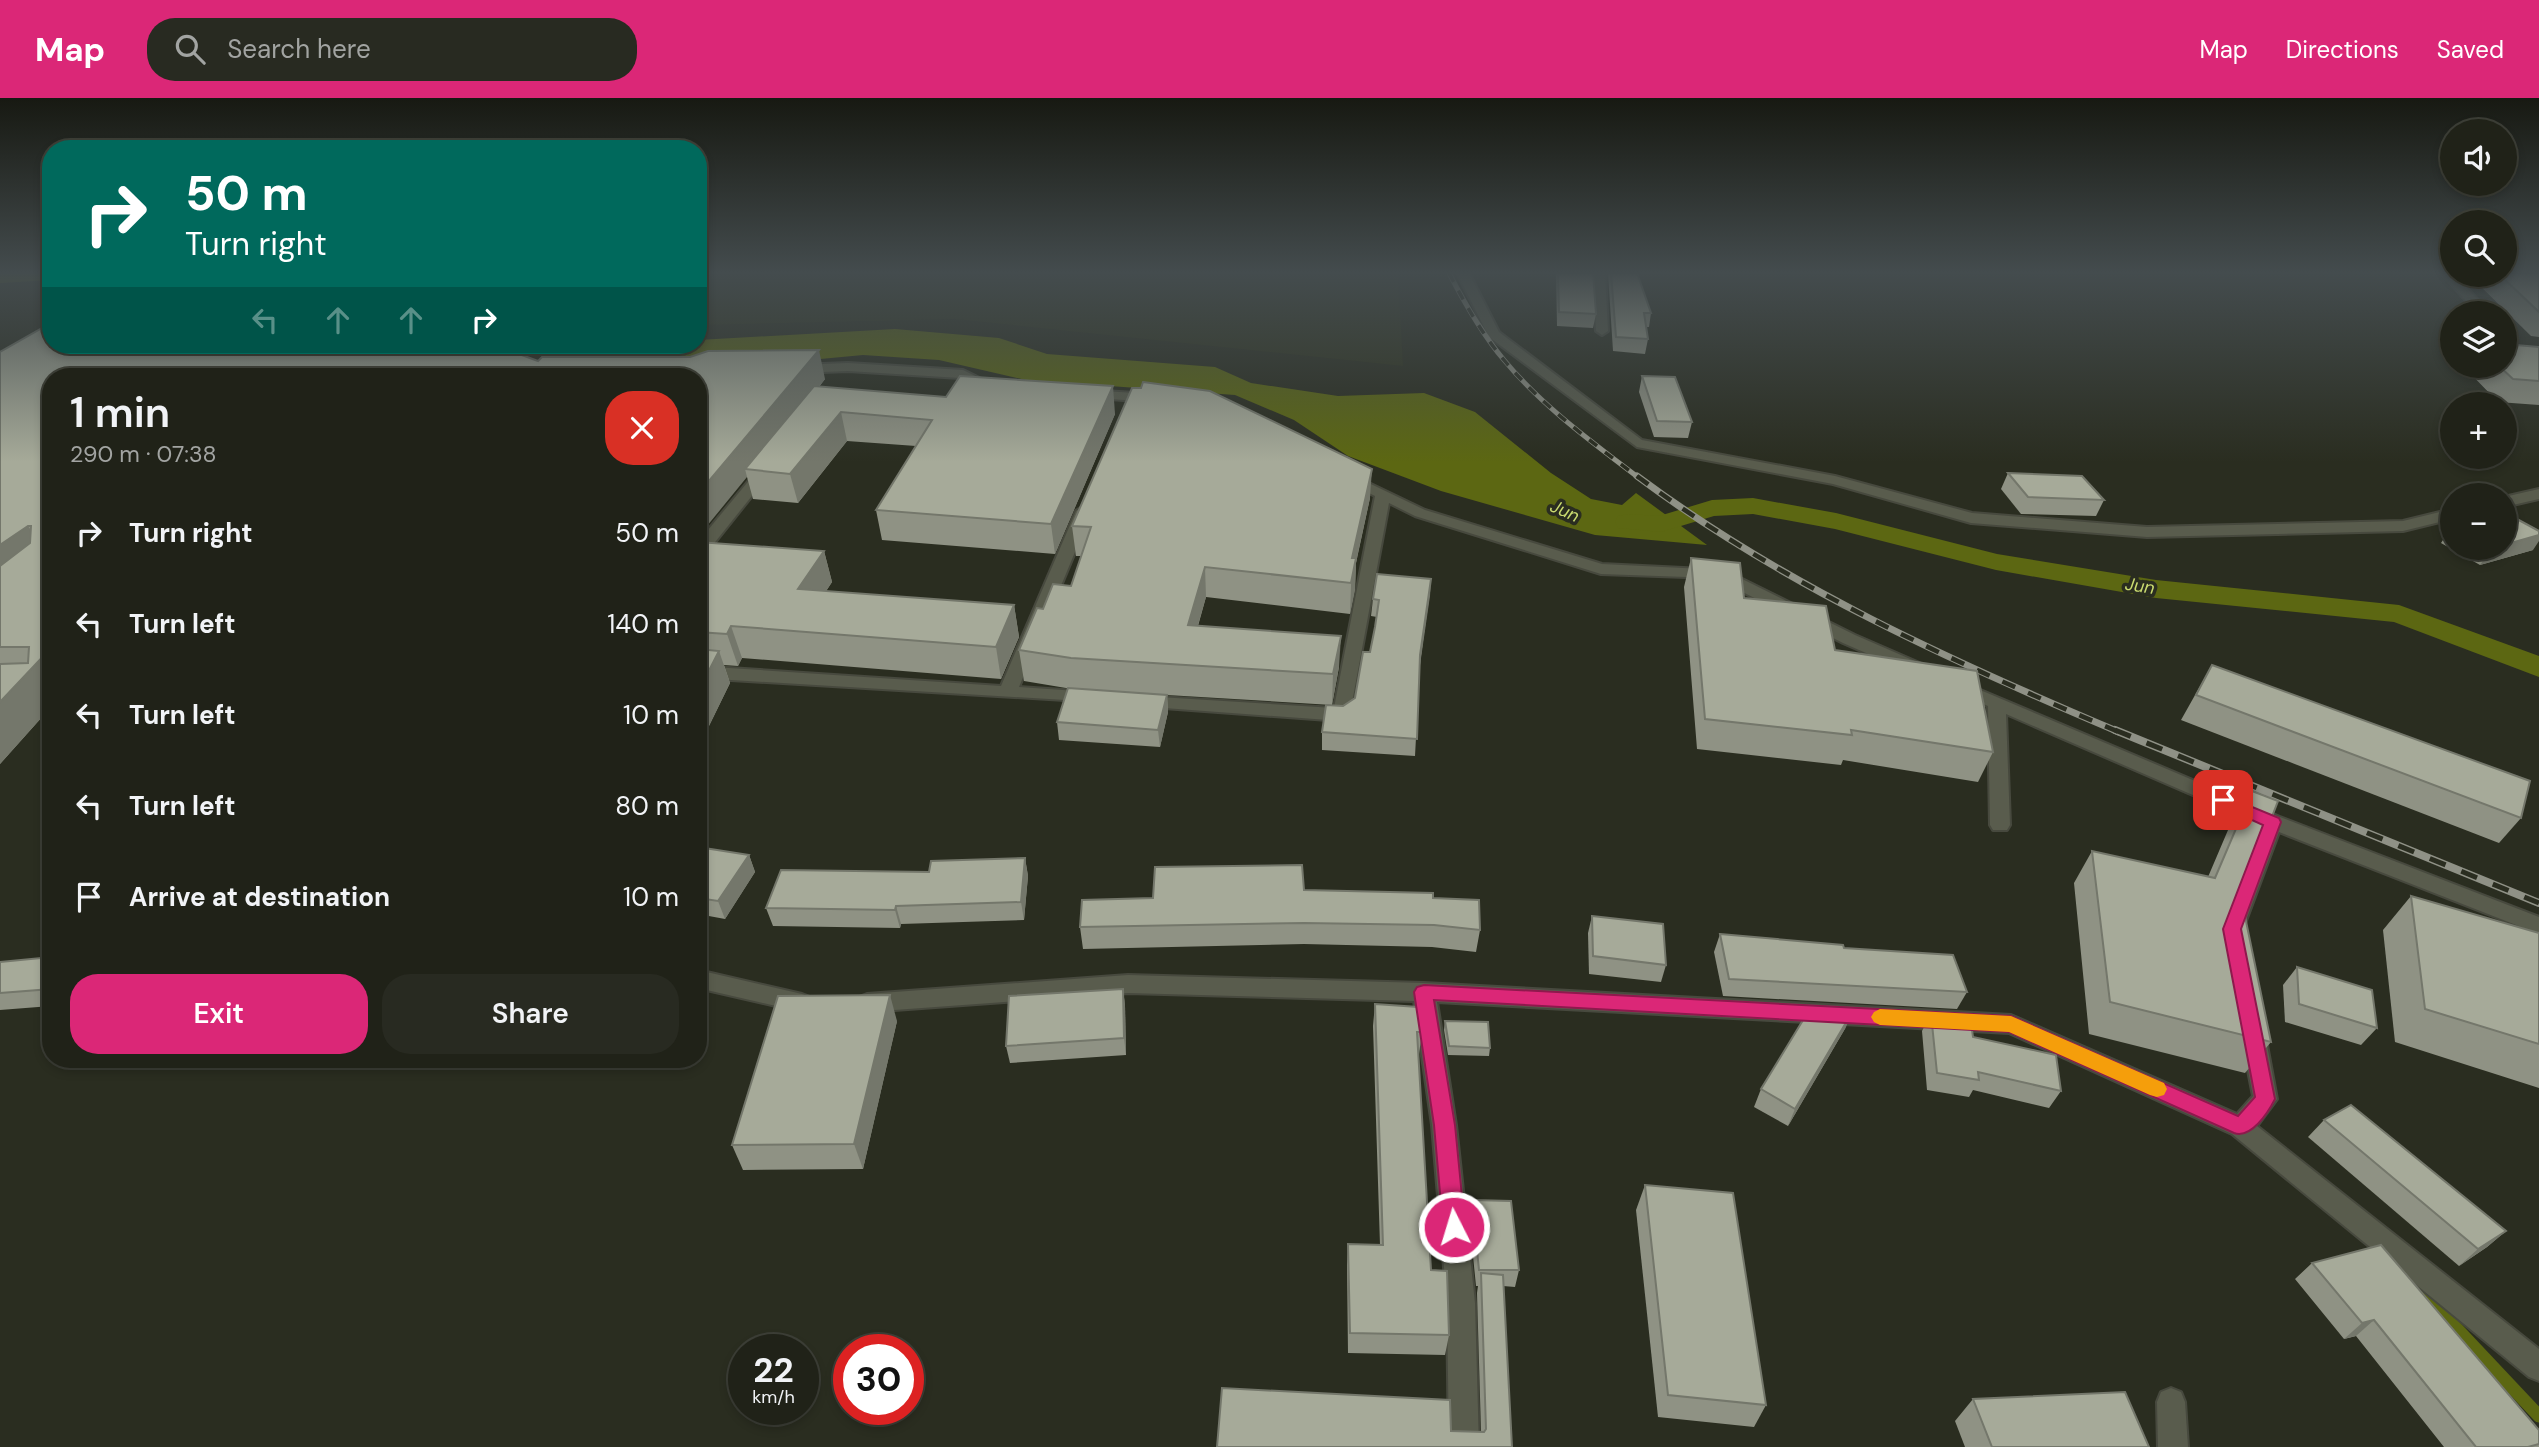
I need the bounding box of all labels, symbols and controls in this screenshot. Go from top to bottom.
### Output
search box [147,18,637,81]
text: Map [35,28,105,71]
icon: search [171,30,209,68]
text: Search here [227,32,371,66]
text: Map [2200,34,2248,65]
text: Directions [2286,34,2399,65]
text: Saved [2437,34,2504,65]
map controls [2440,119,2517,560]
button: sound [2440,119,2517,196]
text: 50 m [185,161,308,225]
icon: right [70,168,161,259]
button: search [2440,210,2517,287]
text: Turn right [185,223,327,265]
icon: left [246,301,284,339]
icon: ahead [319,301,357,339]
icon: ahead [392,301,430,339]
icon: right [465,301,503,339]
button: layers [2440,301,2517,378]
text: 1 min [70,385,170,440]
button: close [605,391,679,465]
button: + [2440,392,2517,469]
text: 290 m · 07:38 [70,439,217,469]
button: − [2440,483,2517,560]
water label: Jun [1547,494,1583,528]
icon: right [70,514,108,552]
text: Turn right [129,516,253,550]
text: 50 m [615,516,679,550]
water label: Jun [2124,572,2156,600]
icon: left [70,605,108,643]
text: Turn left [129,607,236,641]
text: 140 m [607,607,679,641]
icon: left [70,696,108,734]
text: Turn left [129,698,236,732]
text: 10 m [623,698,679,732]
pin [2193,770,2253,830]
icon: arrive [2204,781,2242,819]
icon: left [70,787,108,825]
text: Turn left [129,789,236,823]
text: 80 m [615,789,679,823]
icon: arrive [70,878,108,916]
text: Arrive at destination [129,880,390,914]
text: 10 m [623,880,679,914]
button: Exit [70,974,368,1054]
button: Share [382,974,679,1054]
position arrow [1417,1190,1491,1264]
speed limit sign: 30 [833,1334,924,1425]
text: 22 [753,1347,794,1393]
text: km/h [752,1385,795,1409]

